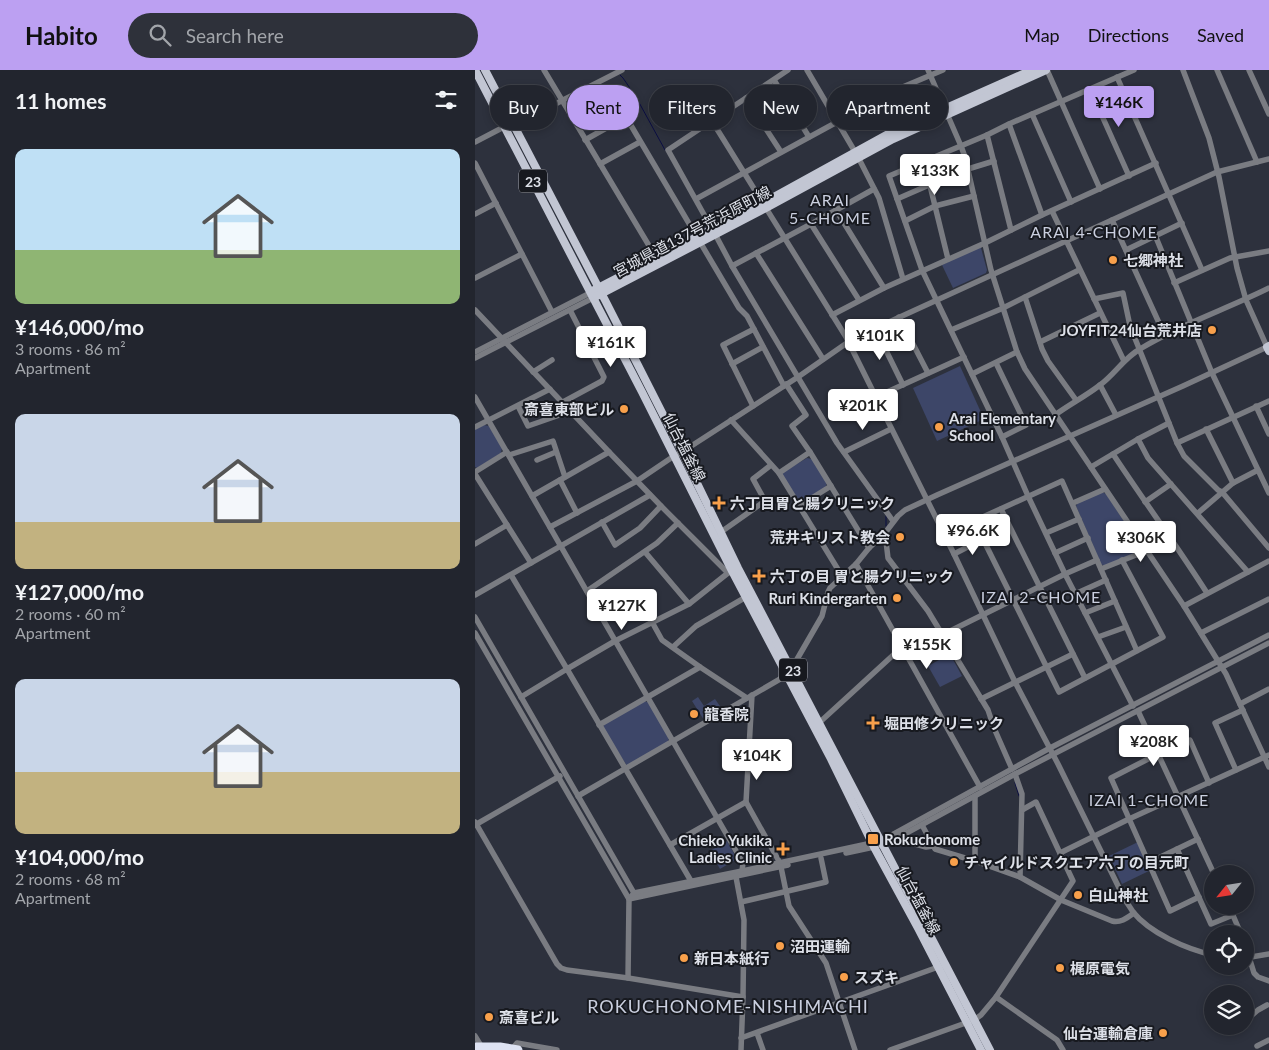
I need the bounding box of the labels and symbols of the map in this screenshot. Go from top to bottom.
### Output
pin: ¥146K [1084,85,1154,128]
pin: ¥133K [900,154,970,196]
road number: 23 [519,170,547,192]
street label: 宮城県道137号荒浜原町線 [610,182,774,280]
district label: ARAI 5-CHOME [789,190,871,227]
district label: ARAI 4-CHOME [1030,222,1158,241]
place label: 七郷神社 [1123,251,1183,269]
marker: 七郷神社 [1107,254,1119,266]
pin: ¥101K [845,318,915,361]
place label: JOYFIT24仙台荒井店 [1060,321,1202,339]
marker: JOYFIT24仙台荒井店 [1206,324,1218,336]
pin: ¥161K [576,326,646,368]
pin: ¥201K [828,388,898,431]
place label: 斎喜東部ビル [524,400,614,418]
marker: 斎喜東部ビル [618,403,630,415]
street label: 仙台塩釜線 [660,409,710,485]
place label: Arai Elementary School [948,409,1056,444]
marker: Arai Elementary School [933,421,945,433]
place label: 六丁目胃と腸クリニック [730,494,895,512]
marker: 六丁目胃と腸クリニック [712,496,726,510]
pin: ¥96.6K [932,514,1014,556]
pin: ¥306K [1106,520,1176,563]
place label: 荒井キリスト教会 [770,528,890,546]
marker: 荒井キリスト教会 [894,531,906,543]
place label: 六丁の目 胃と腸クリニック [770,567,954,585]
marker: 六丁の目 胃と腸クリニック [752,569,766,583]
district label: IZAI 2-CHOME [981,587,1101,606]
pin: ¥127K [587,588,657,631]
place label: Ruri Kindergarten [768,589,887,607]
marker: Ruri Kindergarten [891,592,903,604]
pin: ¥155K [892,628,962,670]
road number: 23 [779,658,807,682]
place label: 龍香院 [704,705,749,723]
marker: 龍香院 [688,708,700,720]
place label: 堀田修クリニック [884,714,1004,732]
marker: 堀田修クリニック [866,716,880,730]
pin: ¥208K [1119,724,1189,767]
pin: ¥104K [722,738,792,781]
district label: IZAI 1-CHOME [1089,790,1209,809]
place label: Rokuchonome [884,830,980,848]
place label: Chieko Yukika Ladies Clinic [678,831,772,866]
marker: Rokuchonome [866,832,880,846]
marker: Chieko Yukika Ladies Clinic [776,842,790,856]
place label: チャイルドスクエア六丁の目元町 [964,853,1189,871]
marker: チャイルドスクエア六丁の目元町 [948,856,960,868]
street label: 仙台塩釜線 [893,863,945,937]
north arrow [1204,865,1254,915]
place label: 白山神社 [1088,886,1148,904]
marker: 白山神社 [1072,889,1084,901]
place label: 沼田運輸 [790,937,850,955]
marker: 沼田運輸 [774,940,786,952]
place label: 新日本紙行 [694,949,769,967]
marker: 新日本紙行 [678,952,690,964]
place label: 梶原電気 [1070,959,1130,977]
marker: 梶原電気 [1054,962,1066,974]
place label: スズキ [854,968,899,986]
marker: スズキ [838,971,850,983]
district label: ROKUCHONOME-NISHIMACHI [587,995,869,1017]
place label: 斎喜ビル [499,1008,559,1026]
marker: 斎喜ビル [483,1011,495,1023]
place label: 仙台運輸倉庫 [1063,1024,1153,1042]
marker: 仙台運輸倉庫 [1157,1027,1169,1039]

